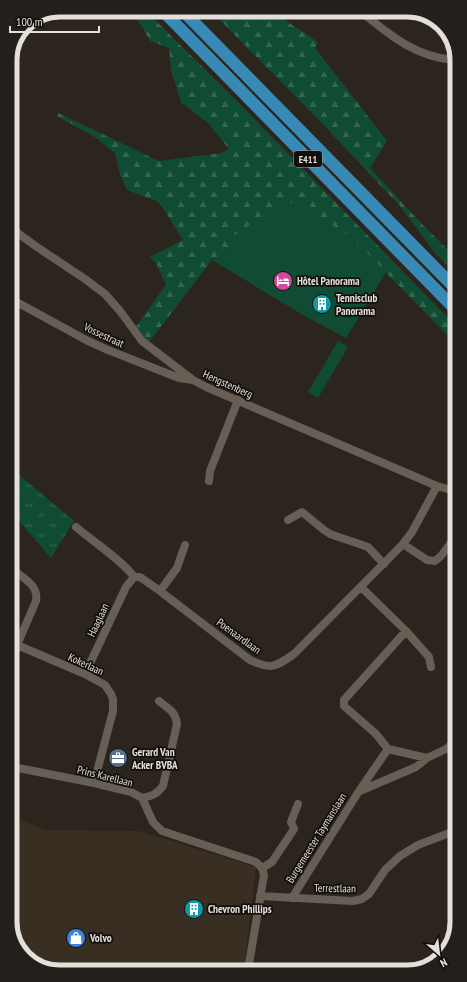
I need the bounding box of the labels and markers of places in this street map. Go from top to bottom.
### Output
hotel icon: Hôtel Panorama [272,270,294,292]
place label: Hôtel Panorama [297,274,360,288]
place label: Tennisclub Panorama [336,291,377,318]
building icon: Tennisclub Panorama [311,293,333,315]
place label: Gerard Van Acker BVBA [131,745,178,772]
office icon: Gerard Van Acker BVBA [107,747,129,769]
building icon: Chevron Phillips [183,898,205,920]
place label: Chevron Phillips [208,902,272,916]
shop icon: Volvo [65,927,87,949]
place label: Volvo [89,931,112,945]

